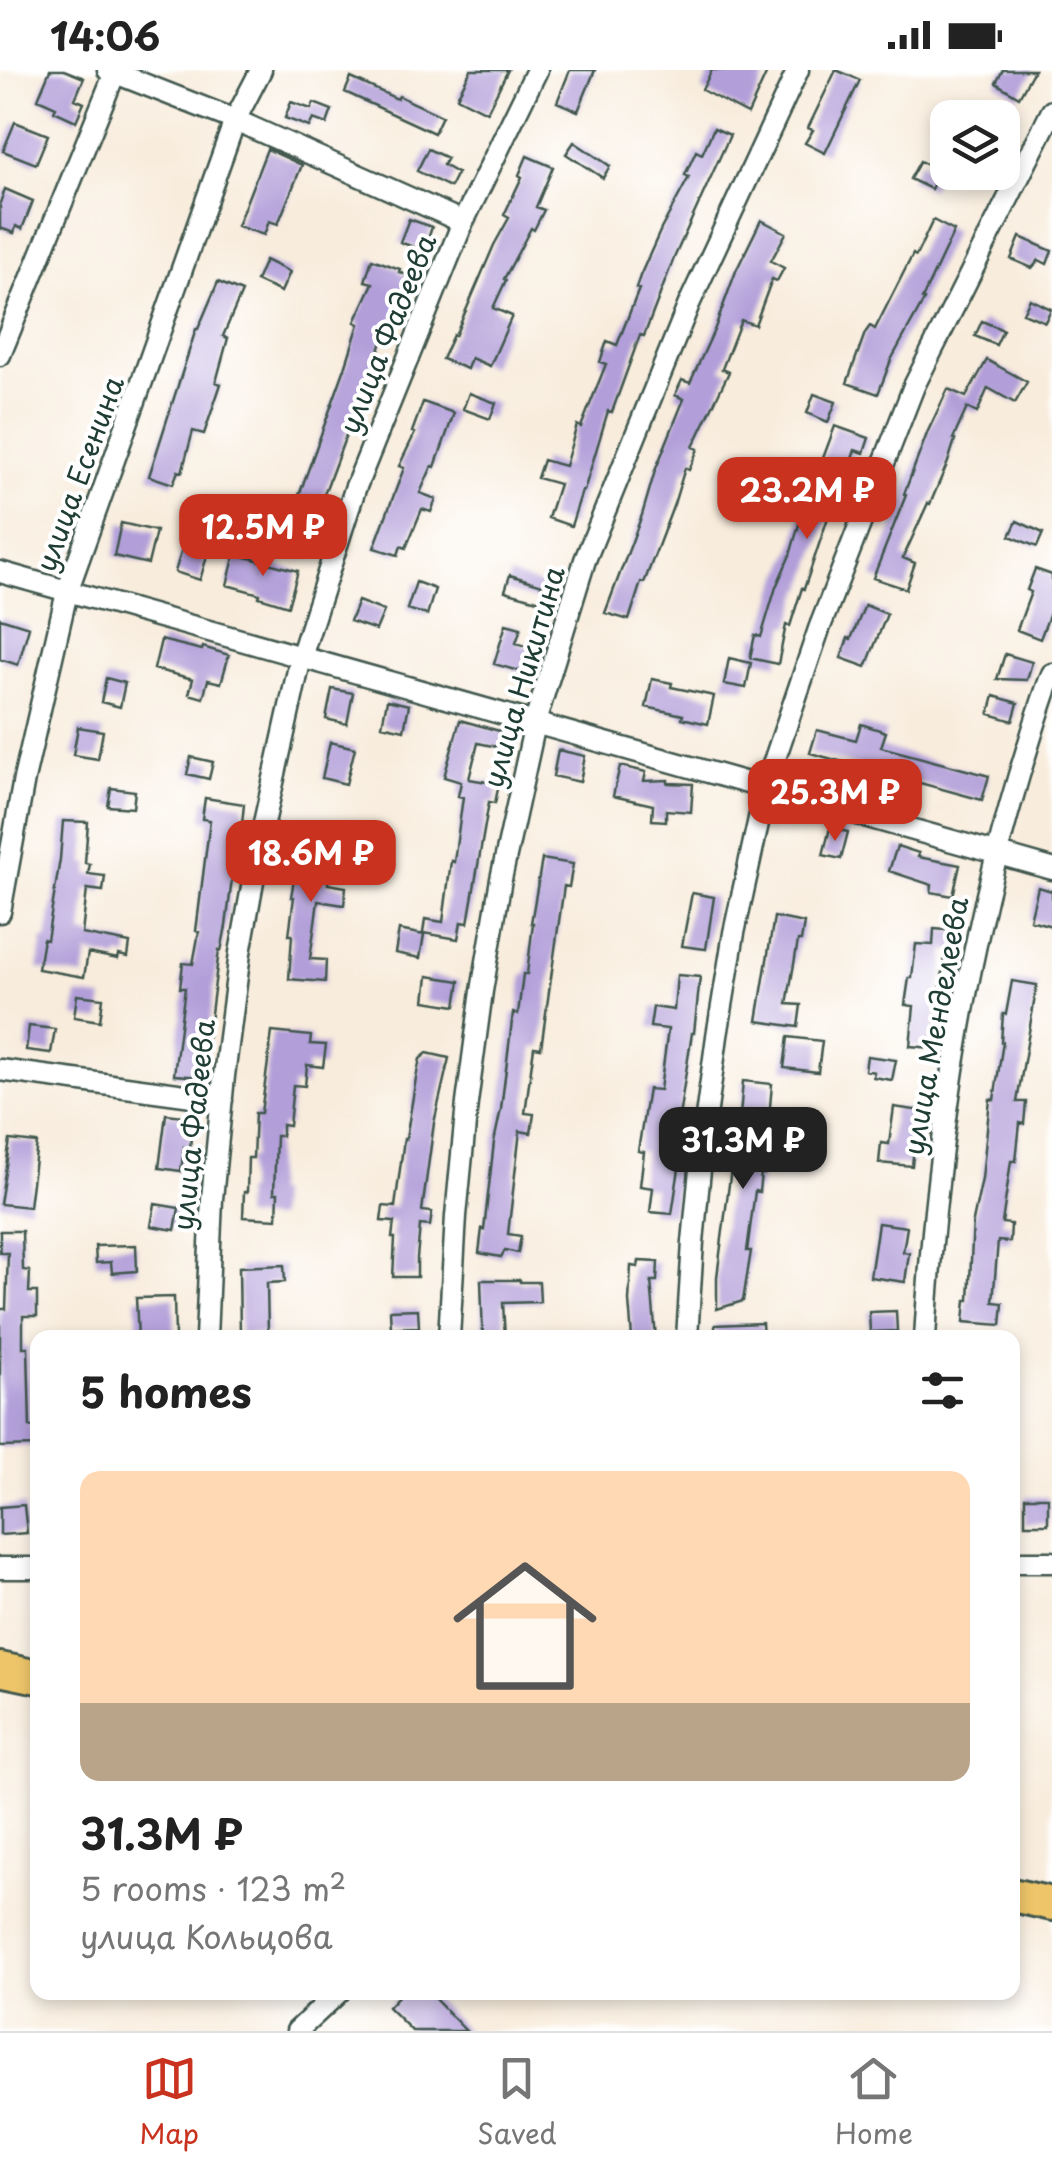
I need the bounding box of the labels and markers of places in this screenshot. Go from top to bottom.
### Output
pin: 23.2M ₽ [715,457,899,542]
pin: 12.5M ₽ [171,494,355,579]
pin: 25.3M ₽ [743,759,927,844]
pin: 18.6M ₽ [219,820,403,905]
pin: 31.3M ₽ [651,1107,835,1192]

